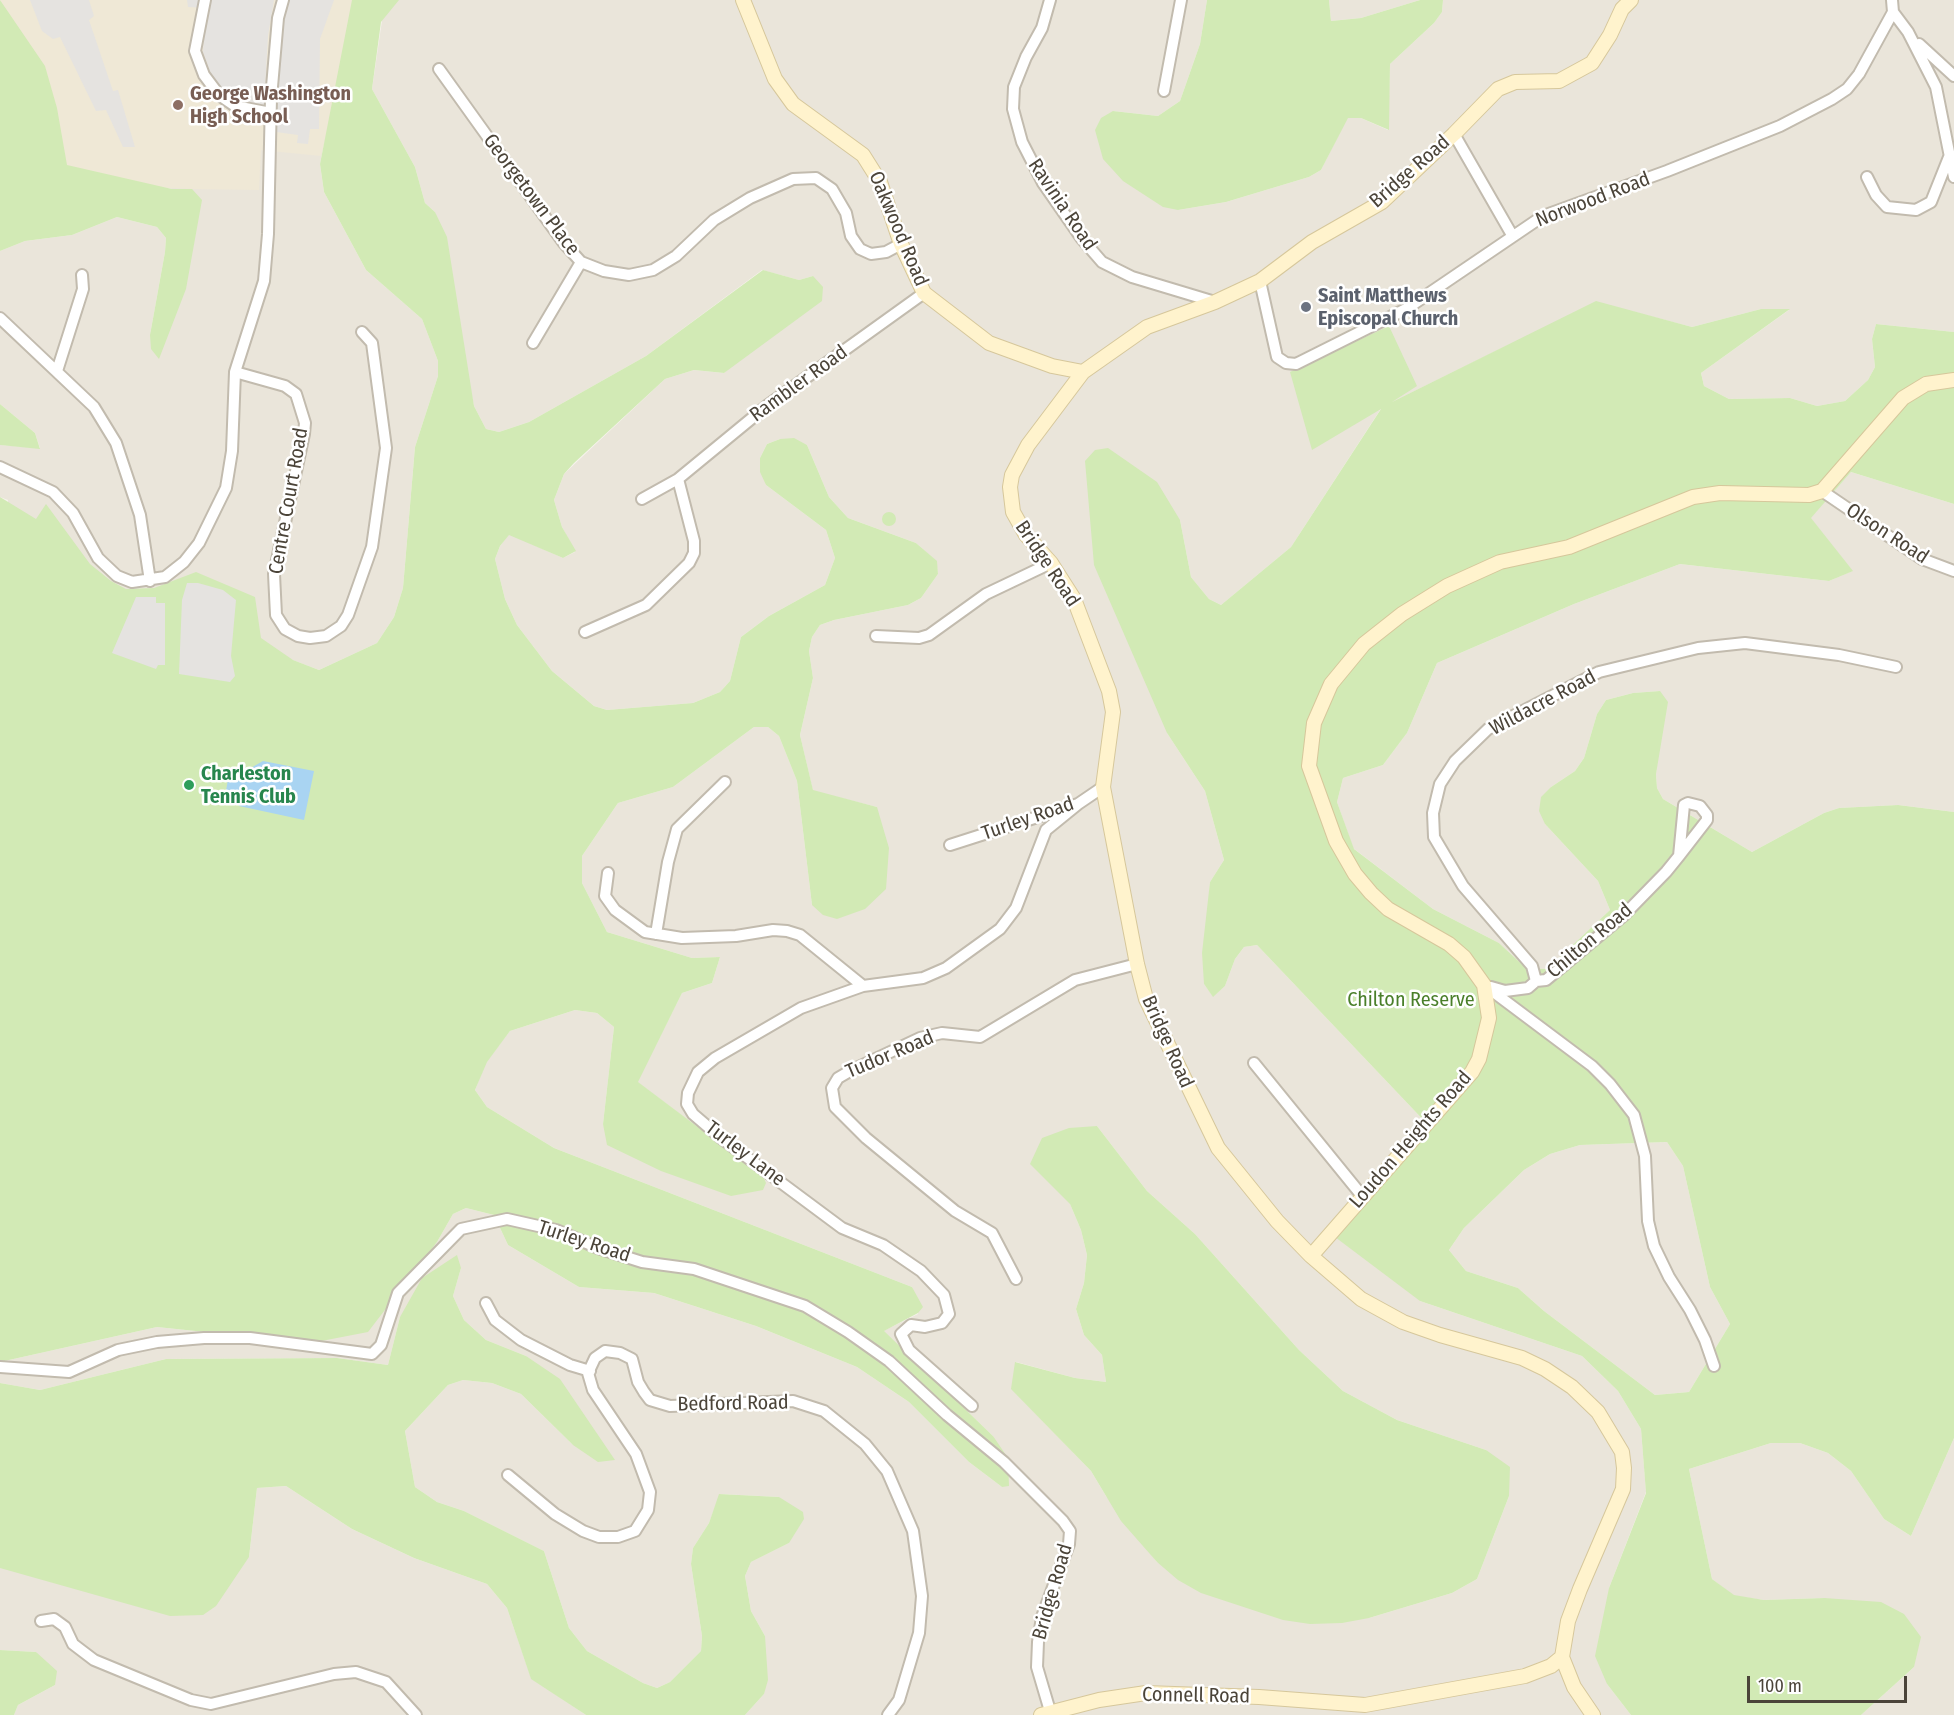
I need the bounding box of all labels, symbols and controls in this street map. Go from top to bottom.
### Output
place label: George Washington High School [190,82,351,129]
marker: George Washington High School [171,98,185,112]
street label: Georgetown Place [478,130,584,260]
street label: Bridge Road [1365,131,1455,213]
street label: Ravinia Road [1023,154,1101,256]
street label: Norwood Road [1532,167,1654,233]
street label: Oakwood Road [863,168,933,290]
place label: Saint Matthews Episcopal Church [1318,284,1458,331]
marker: Saint Matthews Episcopal Church [1299,300,1313,314]
street label: Rambler Road [746,341,852,427]
street label: Centre Court Road [264,426,314,576]
street label: Olson Road [1841,498,1933,570]
street label: Bridge Road [1009,516,1085,612]
street label: Wildacre Road [1486,665,1600,741]
place label: Charleston Tennis Club [201,762,296,809]
marker: Charleston Tennis Club [182,778,196,792]
street label: Turley Road [979,792,1077,846]
street label: Chilton Road [1542,898,1638,984]
park label: Chilton Reserve [1347,988,1475,1012]
street label: Bridge Road [1136,992,1198,1092]
street label: Tudor Road [842,1026,938,1084]
street label: Loudon Heights Road [1345,1066,1477,1214]
street label: Turley Lane [700,1116,790,1192]
street label: Turley Road [535,1216,633,1268]
street label: Bedford Road [677,1391,789,1417]
street label: Bridge Road [1028,1541,1078,1643]
scale bar [1750,1664,1910,1702]
text: 100 m [1758,1675,1802,1697]
street label: Connell Road [1142,1683,1250,1709]

